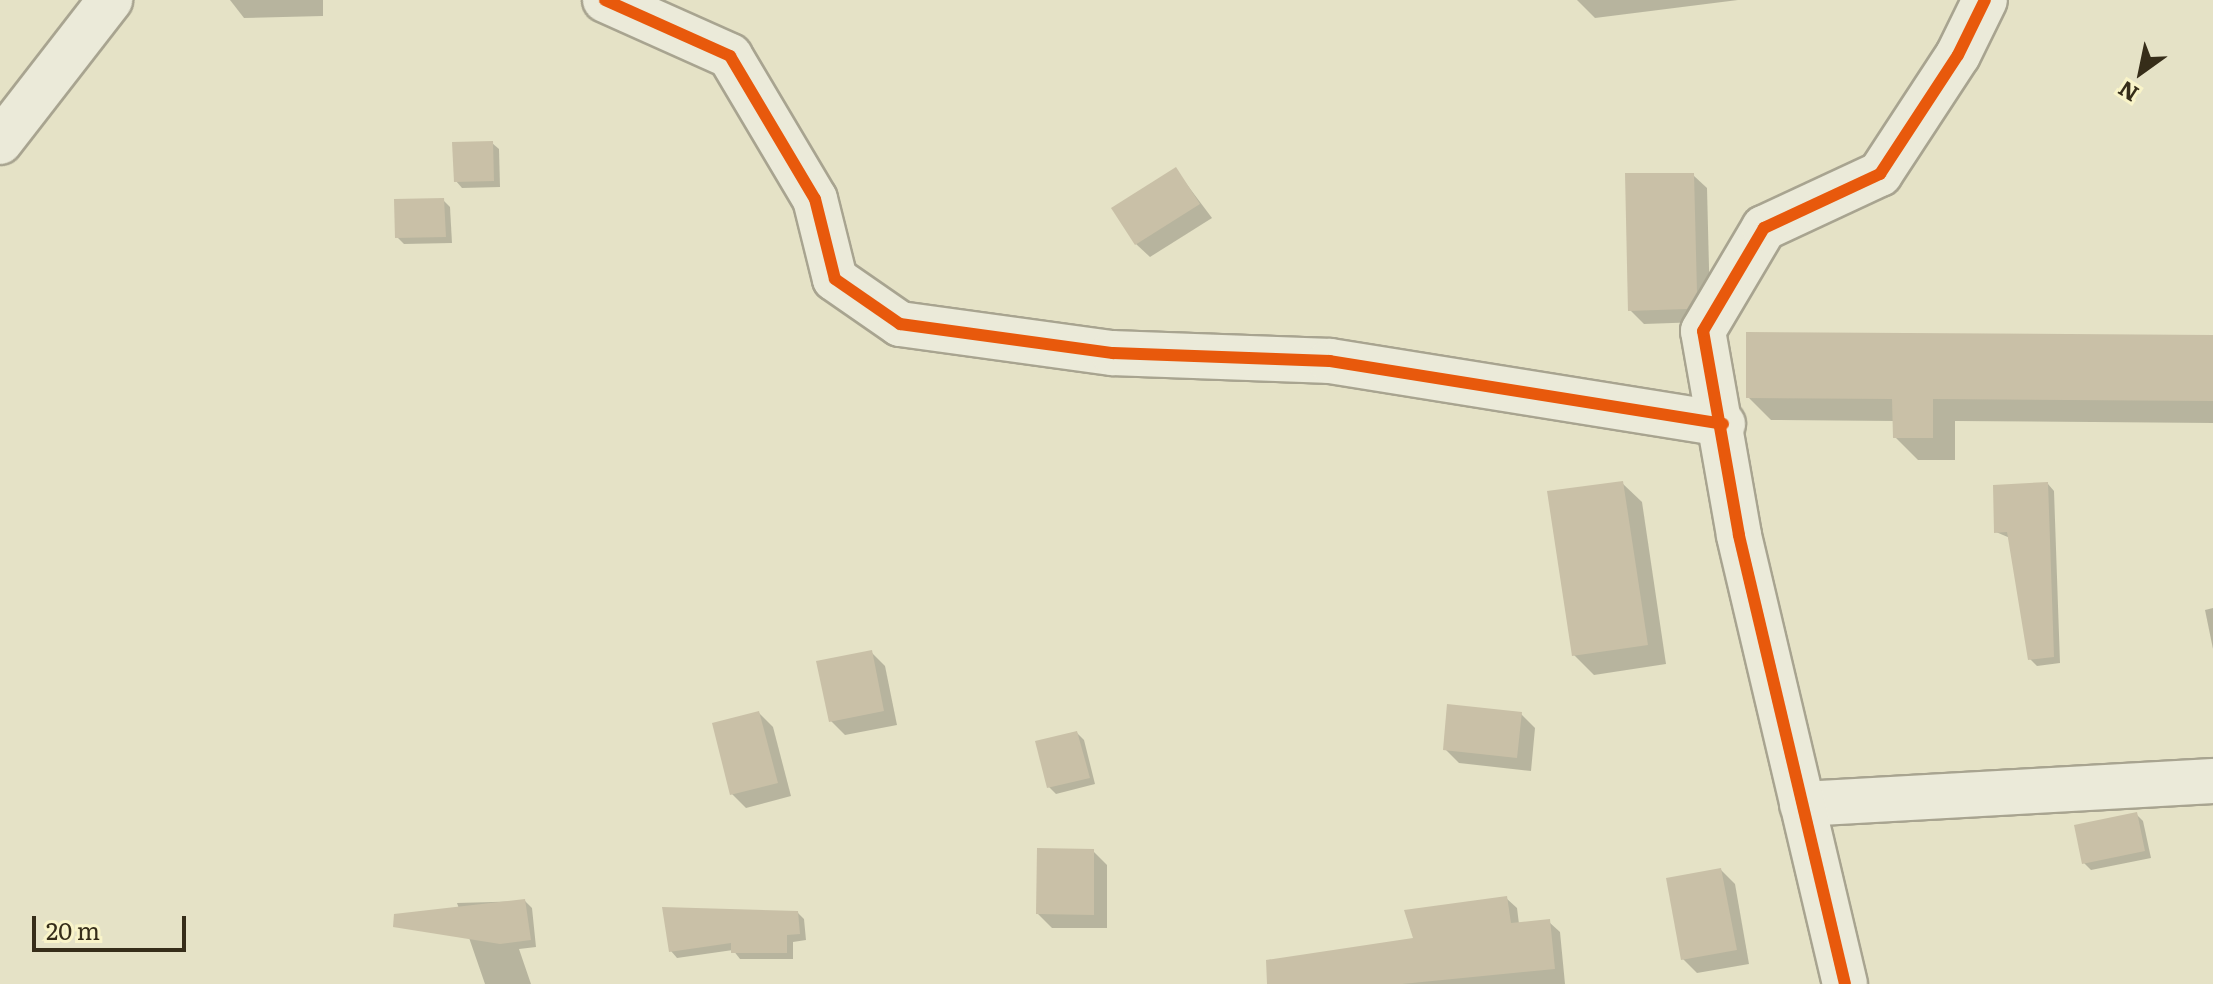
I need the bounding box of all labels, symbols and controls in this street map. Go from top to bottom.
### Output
north arrow [2101,32,2181,112]
text: N [2111,74,2144,111]
scale bar [36,900,190,950]
text: 20 m [46,912,100,947]

